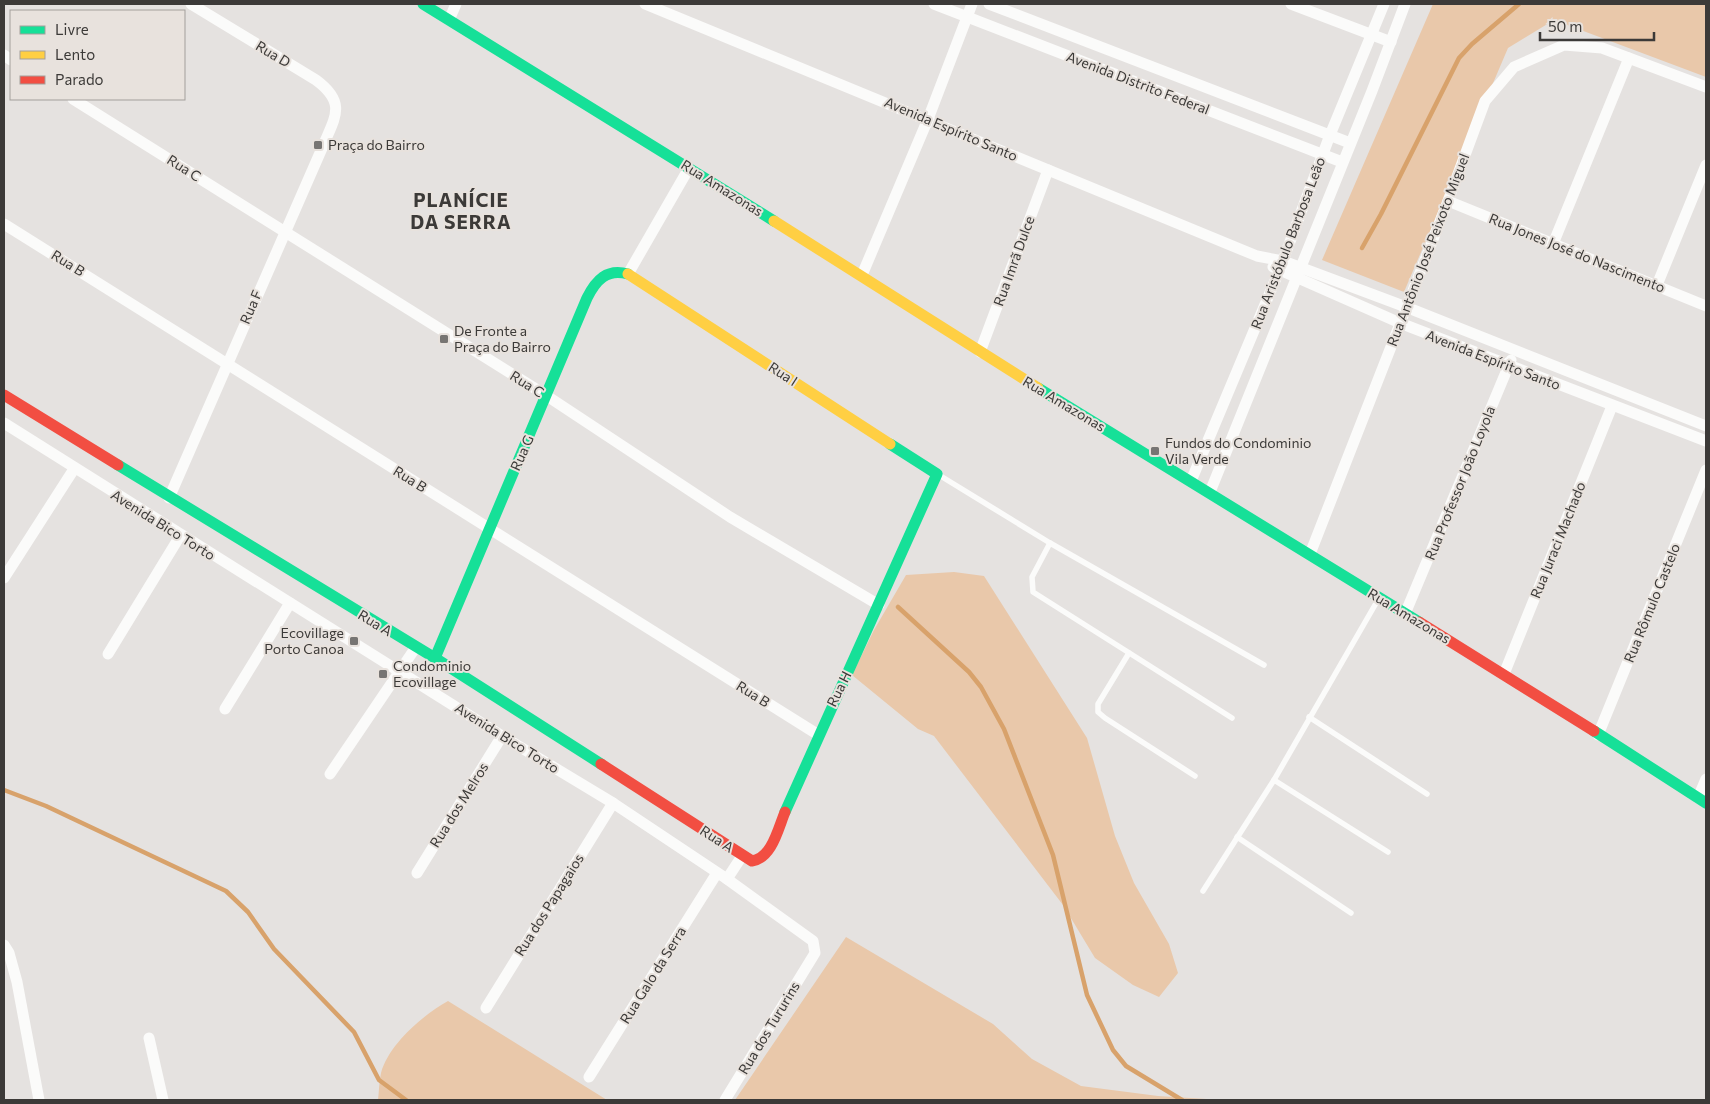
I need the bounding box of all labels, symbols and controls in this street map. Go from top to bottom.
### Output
legend [10,10,185,100]
scale bar [1540,10,1654,42]
text: 50 m [1548,17,1582,35]
text: Livre [55,20,89,38]
street label: Rua D [253,37,294,70]
text: Lento [55,45,95,63]
street label: Avenida Distrito Federal [1064,47,1212,118]
text: Parado [55,70,104,88]
street label: Avenida Espírito Santo [882,93,1020,164]
place label: Praça do Bairro [328,136,425,153]
marker: Praça do Bairro [312,139,324,151]
street label: Rua C [164,151,204,185]
street label: Rua Antônio José Peixoto Miguel [1383,151,1472,349]
street label: Rua Aristóbulo Barbosa Leão [1247,154,1328,331]
street label: Rua Amazonas [678,156,766,220]
district label: PLANÍCIE DA SERRA [410,188,512,233]
street label: Rua Jones José do Nascimento [1487,209,1668,296]
street label: Rua Imrã Dulce [989,213,1038,308]
street label: Rua B [48,246,88,279]
street label: Rua F [236,287,265,326]
place label: De Fronte a Praça do Bairro [454,322,551,355]
street label: Avenida Espírito Santo [1423,326,1563,393]
marker: De Fronte a Praça do Bairro [438,333,450,345]
street label: Rua I [766,358,801,389]
street label: Rua C [507,367,547,401]
street label: Rua Amazonas [1020,372,1109,435]
street label: Rua Professor João Loyola [1421,403,1498,562]
street label: Rua G [506,432,537,473]
place label: Fundos do Condominio Vila Verde [1165,434,1311,467]
marker: Fundos do Condominio Vila Verde [1149,445,1161,457]
street label: Rua B [390,462,430,495]
street label: Rua Juraci Machado [1526,479,1589,601]
street label: Avenida Bico Torto [108,486,218,563]
street label: Rua Rômulo Castelo [1620,541,1683,665]
street label: Rua Amazonas [1365,584,1454,647]
street label: Rua A [355,606,396,640]
place label: Ecovillage Porto Canoa [264,624,344,657]
marker: Ecovillage Porto Canoa [348,635,360,647]
place label: Condominio Ecovillage [393,657,471,690]
marker: Condominio Ecovillage [377,668,389,680]
street label: Rua H [823,668,854,709]
street label: Rua B [733,677,773,710]
street label: Avenida Bico Torto [452,699,562,776]
street label: Rua dos Melros [426,759,491,850]
street label: Rua A [697,821,738,856]
street label: Rua dos Papagaios [510,851,587,959]
street label: Rua Galo da Serra [616,923,689,1026]
street label: Rua dos Tururins [734,978,803,1077]

